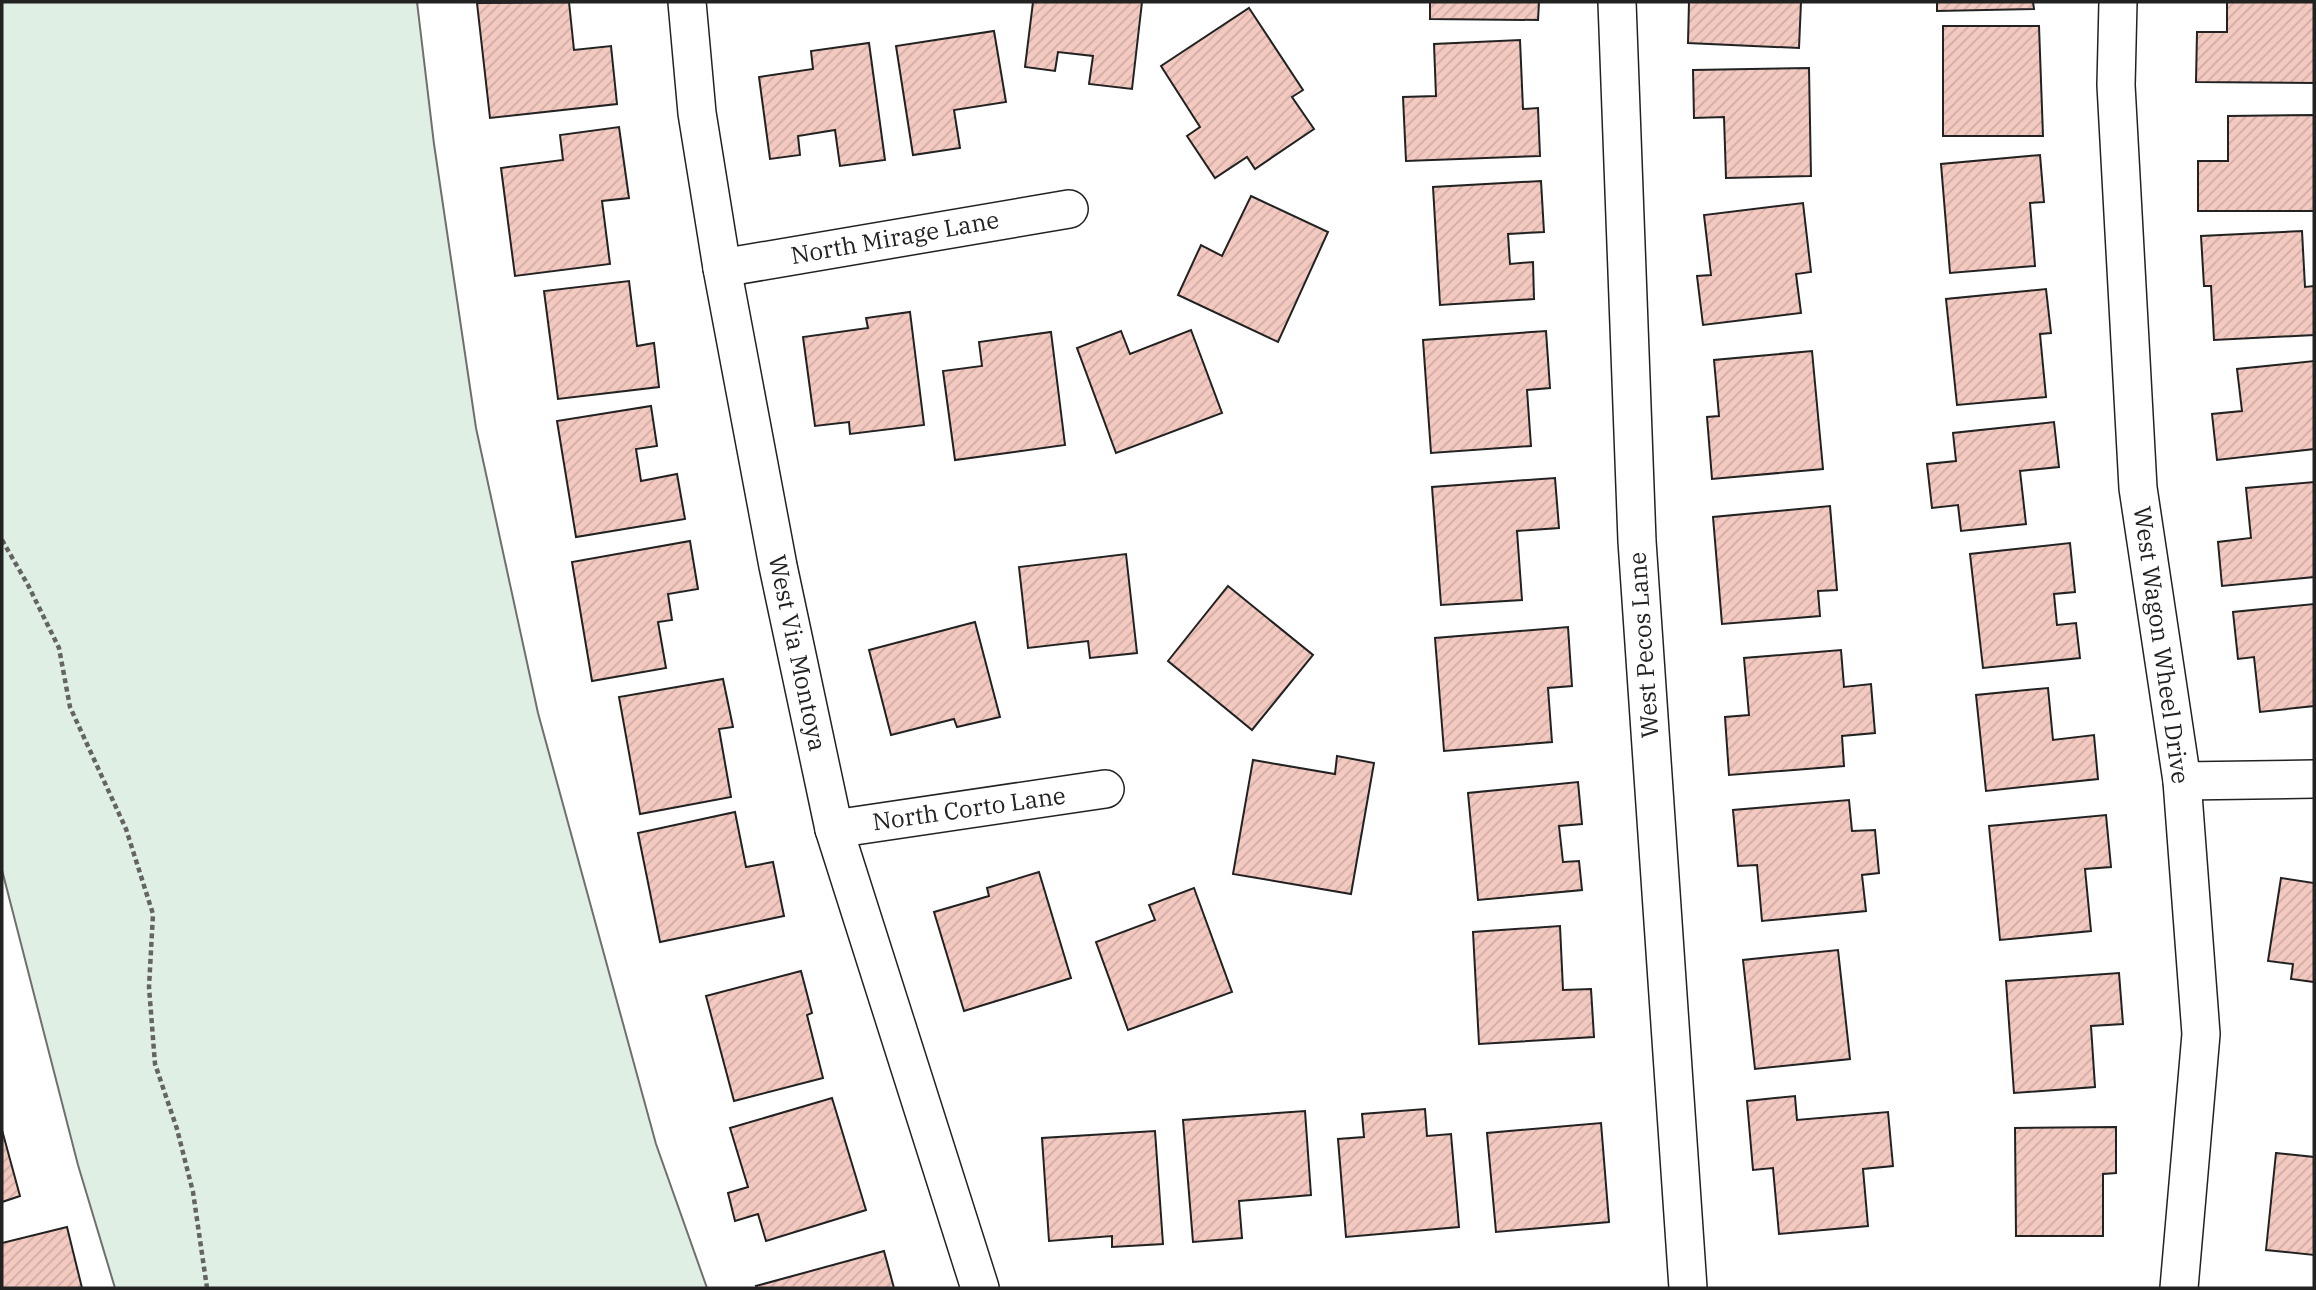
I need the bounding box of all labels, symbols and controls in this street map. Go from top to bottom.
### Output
street label: North Mirage Lane [788,203,1001,271]
street label: West Wagon Wheel Drive [2127,504,2197,786]
street label: West Pecos Lane [1621,551,1665,739]
street label: West Via Montoya [762,552,834,754]
street label: North Corto Lane [870,779,1068,837]

